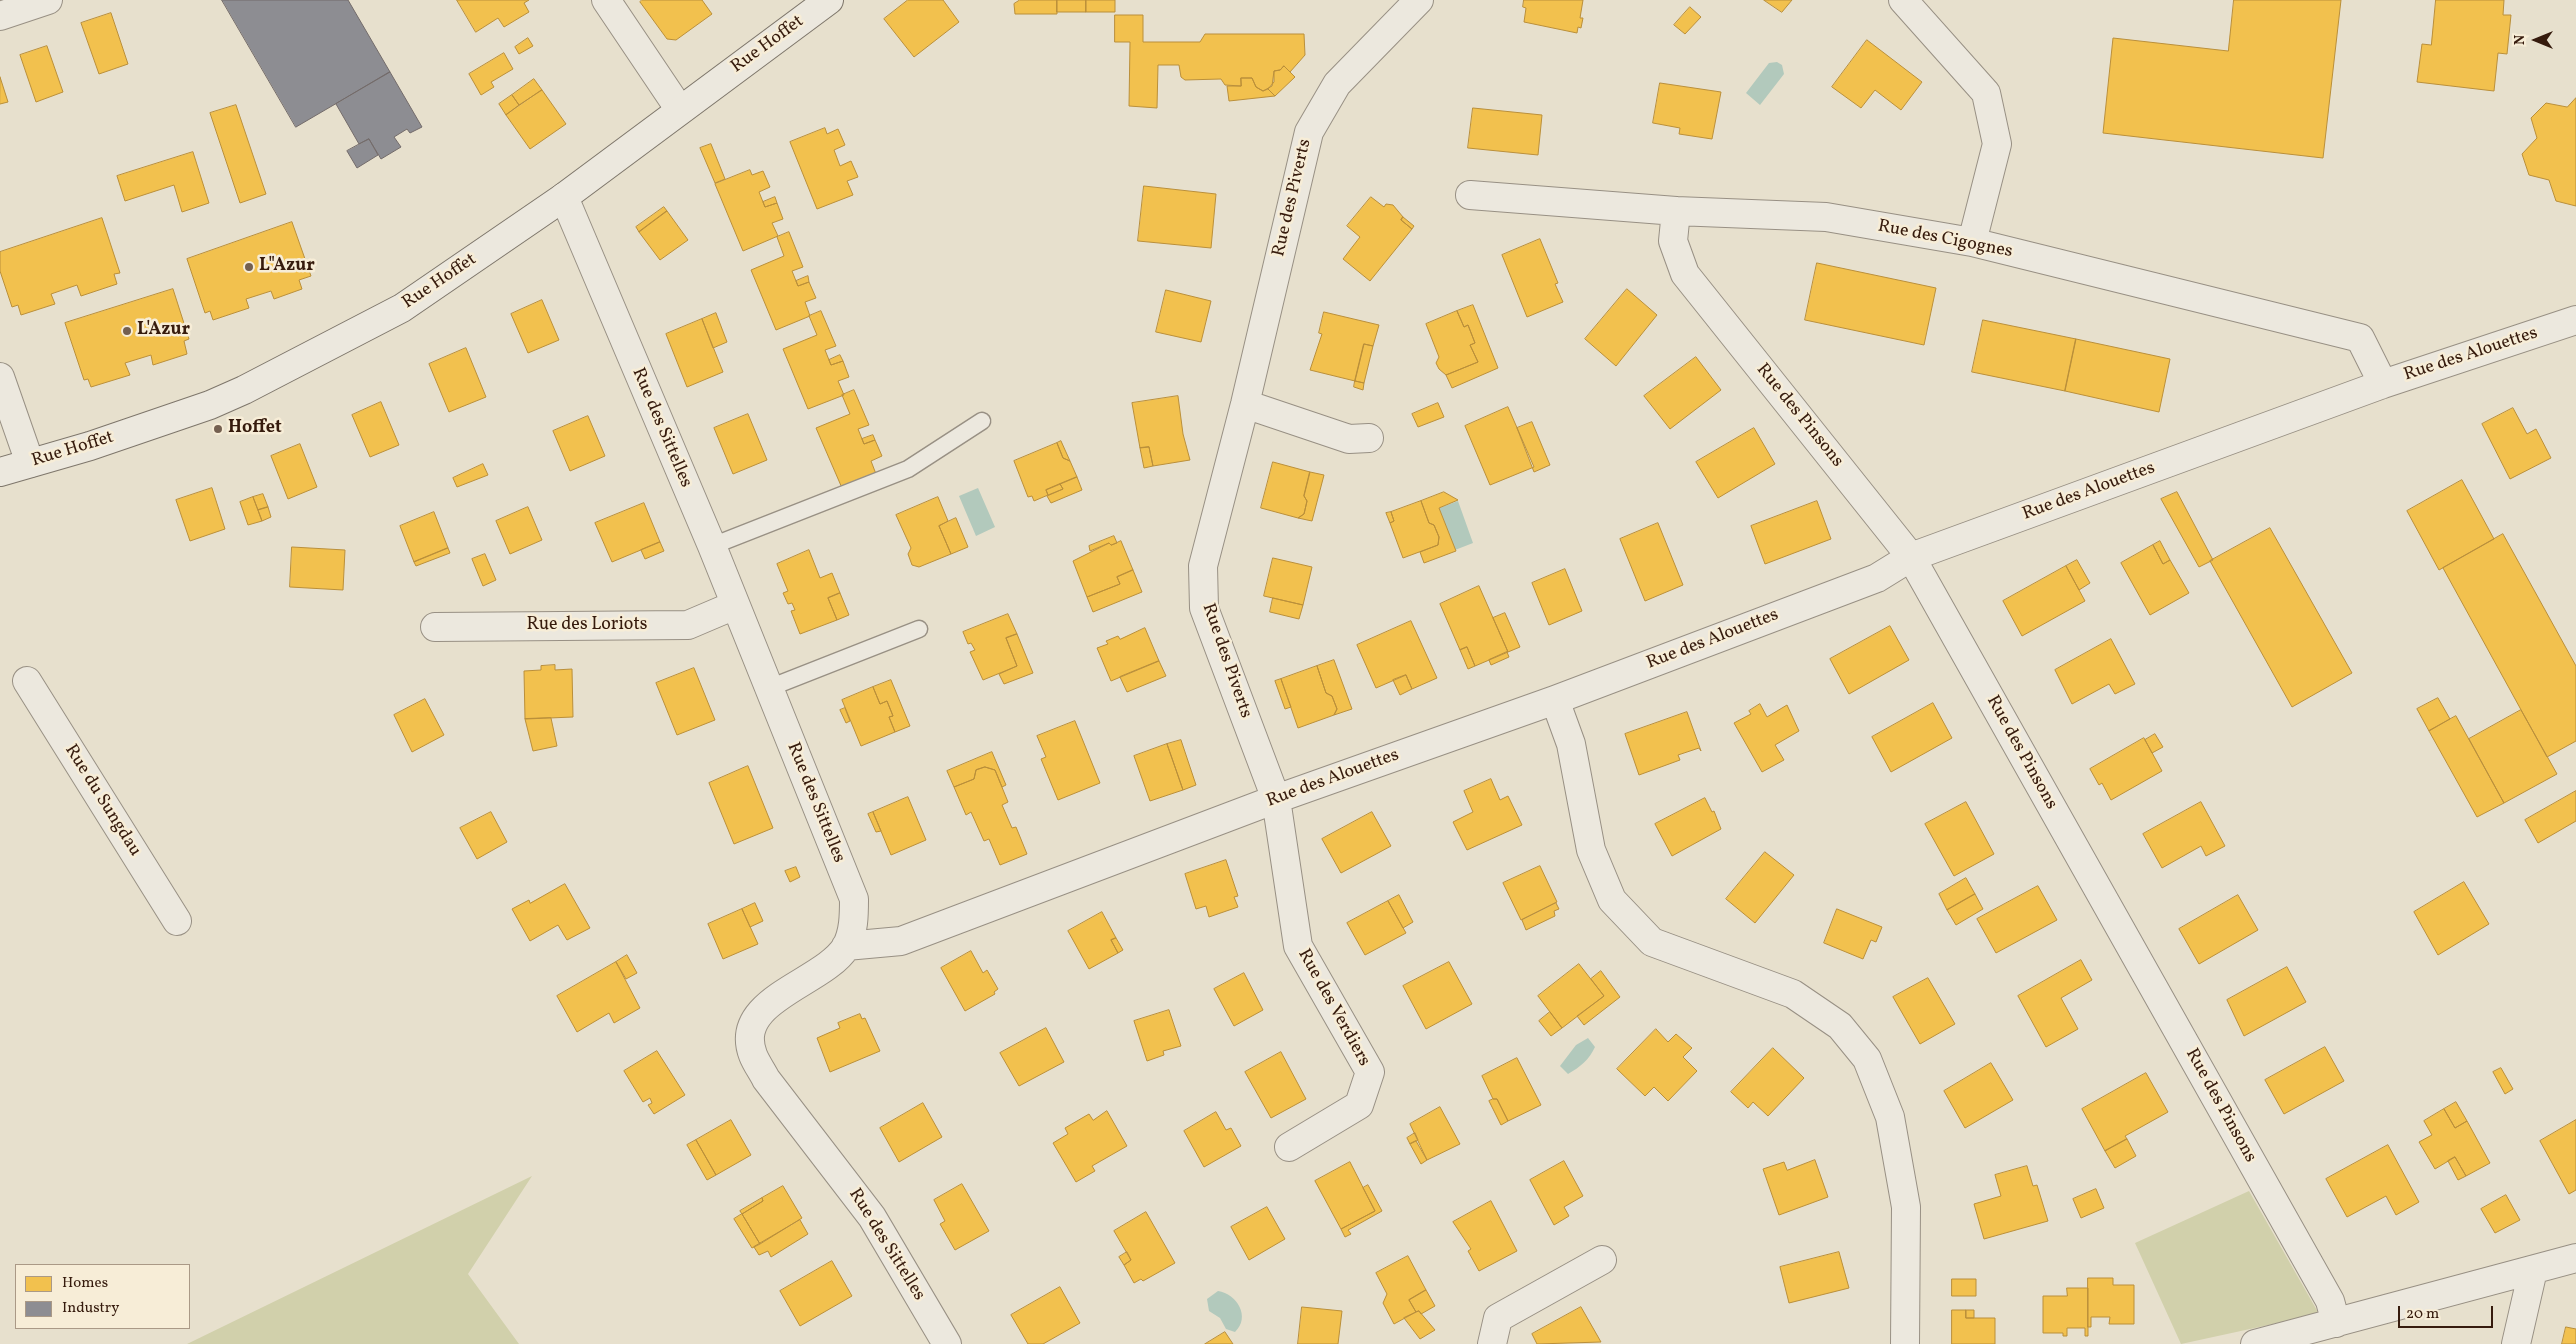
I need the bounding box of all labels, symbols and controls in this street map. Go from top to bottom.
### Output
street label: Rue Hoffet [727,11,809,79]
north arrow [2511,15,2561,65]
text: N [2511,35,2530,45]
street label: Rue des Piverts [1269,137,1317,259]
street label: Rue des Cigognes [1876,216,2014,264]
street label: Rue Hoffet [399,249,481,315]
place label: L"Azur [259,256,315,278]
marker: L"Azur [243,261,255,273]
place label: L'Azur [137,320,190,342]
street label: Rue des Alouettes [2401,323,2541,387]
marker: L'Azur [121,325,133,337]
street label: Rue des Pinsons [1751,360,1847,472]
street label: Rue des Sittelles [626,365,696,491]
place label: Hoffet [228,418,282,440]
marker: Hoffet [212,423,224,435]
street label: Rue Hoffet [29,427,117,473]
street label: Rue des Alouettes [2020,458,2158,526]
street label: Rue des Piverts [1196,601,1256,721]
street label: Rue des Alouettes [1644,605,1782,675]
street label: Rue des Loriots [527,615,647,637]
street label: Rue des Pinsons [1981,692,2061,814]
street label: Rue des Sittelles [781,740,849,866]
street label: Rue du Sungdau [59,741,145,861]
street label: Rue des Alouettes [1264,745,1402,813]
street label: Rue des Verdiers [1292,946,1374,1070]
street label: Rue des Pinsons [2180,1045,2260,1167]
street label: Rue des Sittelles [843,1185,929,1305]
legend [15,1264,190,1329]
text: Homes [62,1273,108,1294]
scale bar [2401,1296,2496,1328]
text: Industry [62,1298,119,1319]
text: 20 m [2406,1304,2439,1325]

